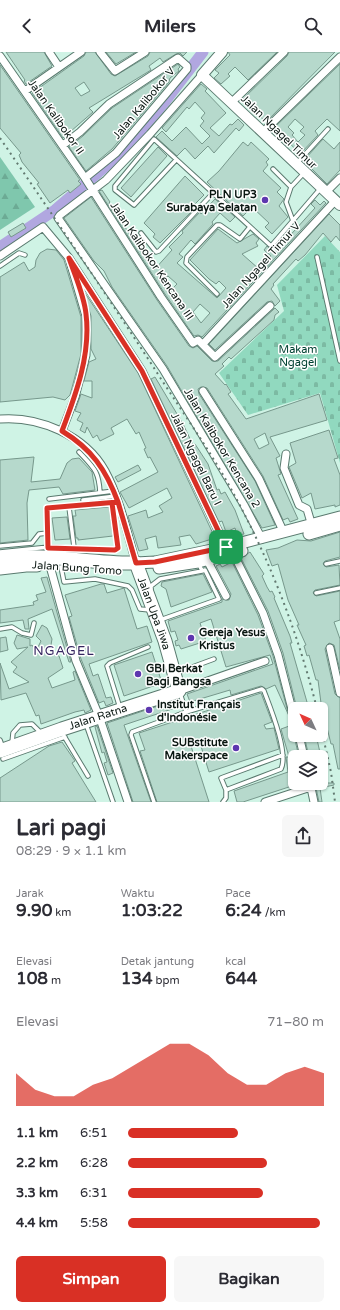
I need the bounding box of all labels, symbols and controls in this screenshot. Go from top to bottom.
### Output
icon: back [16,15,38,37]
text: Milers [144,15,196,37]
icon: search [302,15,324,37]
street label: Jalan Kalibokor V [110,64,178,142]
street label: Jalan Kalibokor II [25,77,87,157]
street label: Jalan Ngagel Timur [238,92,320,172]
place label: PLN UP3 Surabaya Selatan [166,188,257,215]
marker: PLN UP3 Surabaya Selatan [260,195,270,205]
street label: Jalan Kalibokor Kencana III [108,200,196,322]
street label: Jalan Ngagel Timur V [219,219,303,311]
park label: Makam Ngagel [279,343,317,369]
street label: Jalan Kalibokor Kencana 2 [181,386,263,510]
street label: Jalan Ngagel Baru I [168,411,224,507]
pin [209,530,243,564]
icon: arrive [215,536,237,558]
street label: Jalan Bung Tomo [32,558,123,578]
street label: Jalan Upa Jiwa [135,575,174,651]
place label: Gereja Yesus Kristus [199,626,266,652]
marker: Gereja Yesus Kristus [186,633,196,643]
district label: NGAGEL [33,643,95,659]
place label: GBI Berkat Bagi Bangsa [146,662,211,689]
marker: GBI Berkat Bagi Bangsa [133,669,143,679]
place label: Institut Français d'Indonésie [157,698,241,724]
street label: Jalan Ratna [67,701,129,733]
north arrow [288,702,328,742]
map controls [288,702,328,790]
marker: Institut Français d'Indonésie [144,705,154,715]
place label: SUBstitute Makerspace [164,736,229,763]
marker: SUBstitute Makerspace [231,743,241,753]
button: layers [288,750,328,790]
text: Lari pagi [16,815,106,841]
button: share [282,815,324,857]
text: 08:29 · 9 × 1.1 km [16,843,127,859]
text: Jarak [16,887,44,900]
text: Waktu [121,887,154,900]
text: Pace [225,887,251,900]
text: 9.90 [16,900,52,921]
text: 1:03:22 [121,900,183,921]
text: 6:24 [225,900,262,921]
text: km [52,906,71,919]
text: /km [262,906,286,919]
text: Elevasi [16,955,52,968]
text: Detak jantung [121,955,194,968]
text: kcal [225,955,246,968]
text: 108 [16,968,48,989]
text: 134 [121,968,153,989]
text: 644 [225,968,257,989]
text: m [48,974,61,987]
text: bpm [153,974,180,987]
text: Elevasi [16,1014,58,1030]
text: 71–80 m [267,1014,324,1030]
text: 1.1 km [16,1125,58,1141]
text: 6:51 [80,1125,108,1141]
text: 2.2 km [16,1155,58,1171]
text: 6:28 [80,1155,108,1171]
text: 3.3 km [16,1185,58,1201]
text: 6:31 [80,1185,108,1201]
text: 4.4 km [16,1215,58,1231]
text: 5:58 [80,1215,108,1231]
button: Simpan [16,1256,166,1302]
button: Bagikan [174,1256,324,1302]

